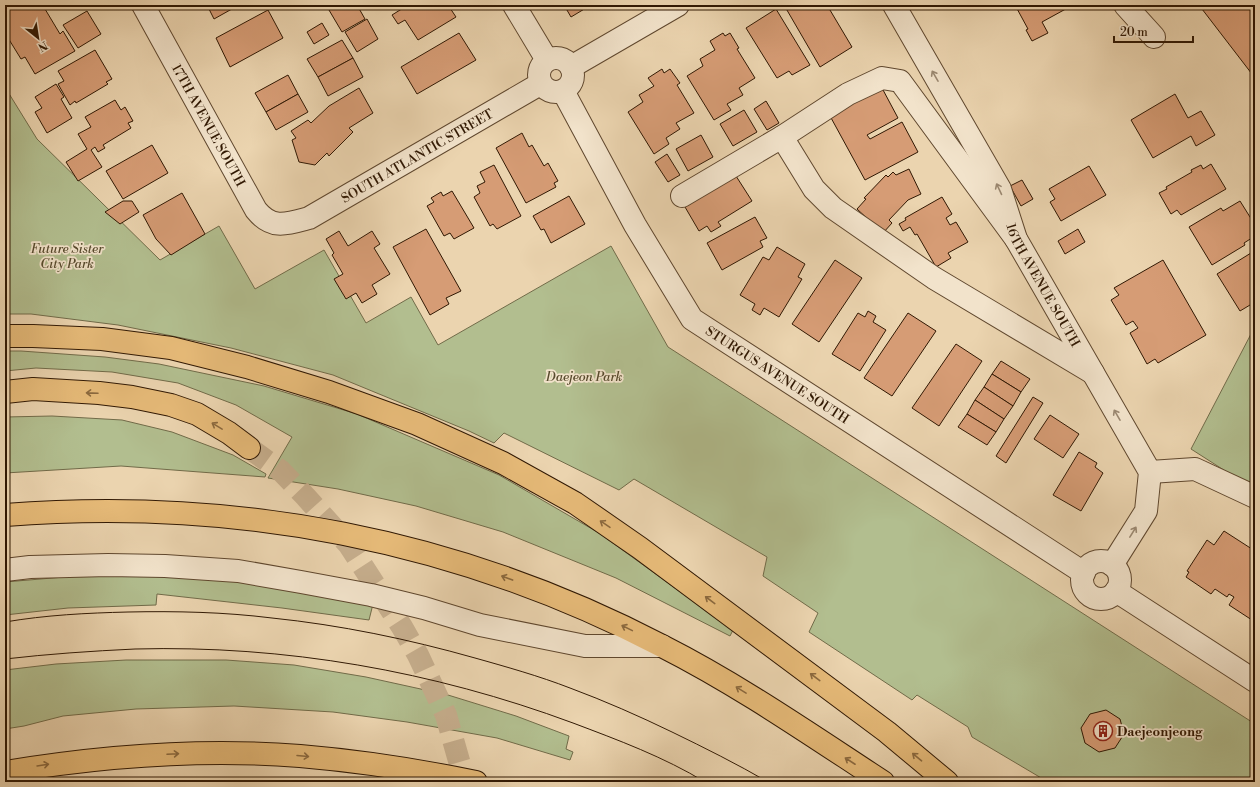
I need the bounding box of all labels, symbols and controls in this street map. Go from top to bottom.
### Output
north arrow [18,18,58,58]
scale bar [1114,18,1193,44]
text: 20 m [1120,25,1148,40]
text: N [35,38,50,54]
street label: 17TH AVENUE SOUTH [168,61,249,190]
one-way arrow [930,70,938,82]
street label: SOUTH ATLANTIC STREET [338,106,496,207]
one-way arrow [995,183,1002,195]
street label: 16TH AVENUE SOUTH [1002,221,1083,350]
park label: Future Sister City Park [30,241,104,272]
street label: STURGUS AVENUE SOUTH [702,323,852,428]
park label: Daejeon Park [545,369,622,385]
one-way arrow [86,389,99,396]
one-way arrow [1112,409,1120,421]
one-way arrow [211,421,223,429]
one-way arrow [600,520,611,528]
one-way arrow [1129,527,1137,538]
one-way arrow [501,574,513,582]
one-way arrow [705,596,716,604]
one-way arrow [621,624,633,631]
one-way arrow [809,673,820,681]
one-way arrow [735,686,747,694]
building icon: Daejeonjeong [1092,720,1114,742]
place label: Daejeonjeong [1117,724,1203,740]
one-way arrow [166,750,179,757]
one-way arrow [296,753,309,760]
one-way arrow [912,753,923,761]
one-way arrow [845,756,856,765]
one-way arrow [37,761,50,769]

